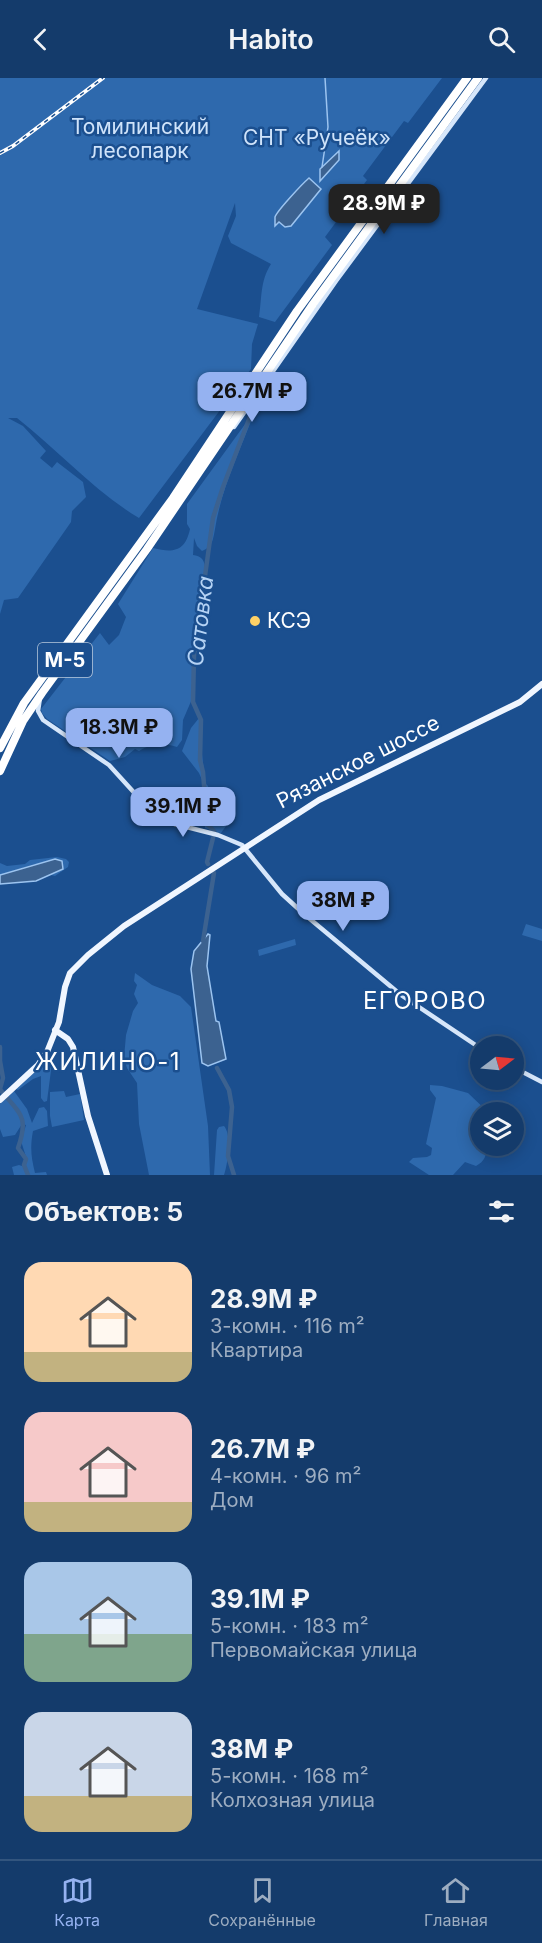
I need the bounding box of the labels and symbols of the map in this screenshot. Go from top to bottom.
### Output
park label: Томилинский лесопарк [71,114,209,163]
park label: СНТ «Ручеёк» [243,125,391,150]
pin: 28.9M ₽ [329,184,439,235]
pin: 26.7M ₽ [197,372,307,423]
water label: Сатовка [182,574,218,668]
place label: КСЭ [267,608,311,633]
marker: КСЭ [248,614,262,628]
road number: М-5 [38,643,92,677]
pin: 18.3M ₽ [64,708,174,759]
street label: Рязанское шоссе [272,710,443,813]
pin: 39.1M ₽ [128,787,238,838]
pin: 38M ₽ [301,881,385,932]
district label: ЕГОРОВО [363,986,487,1015]
north arrow [470,1036,524,1090]
district label: ЖИЛИНО-1 [35,1047,181,1076]

